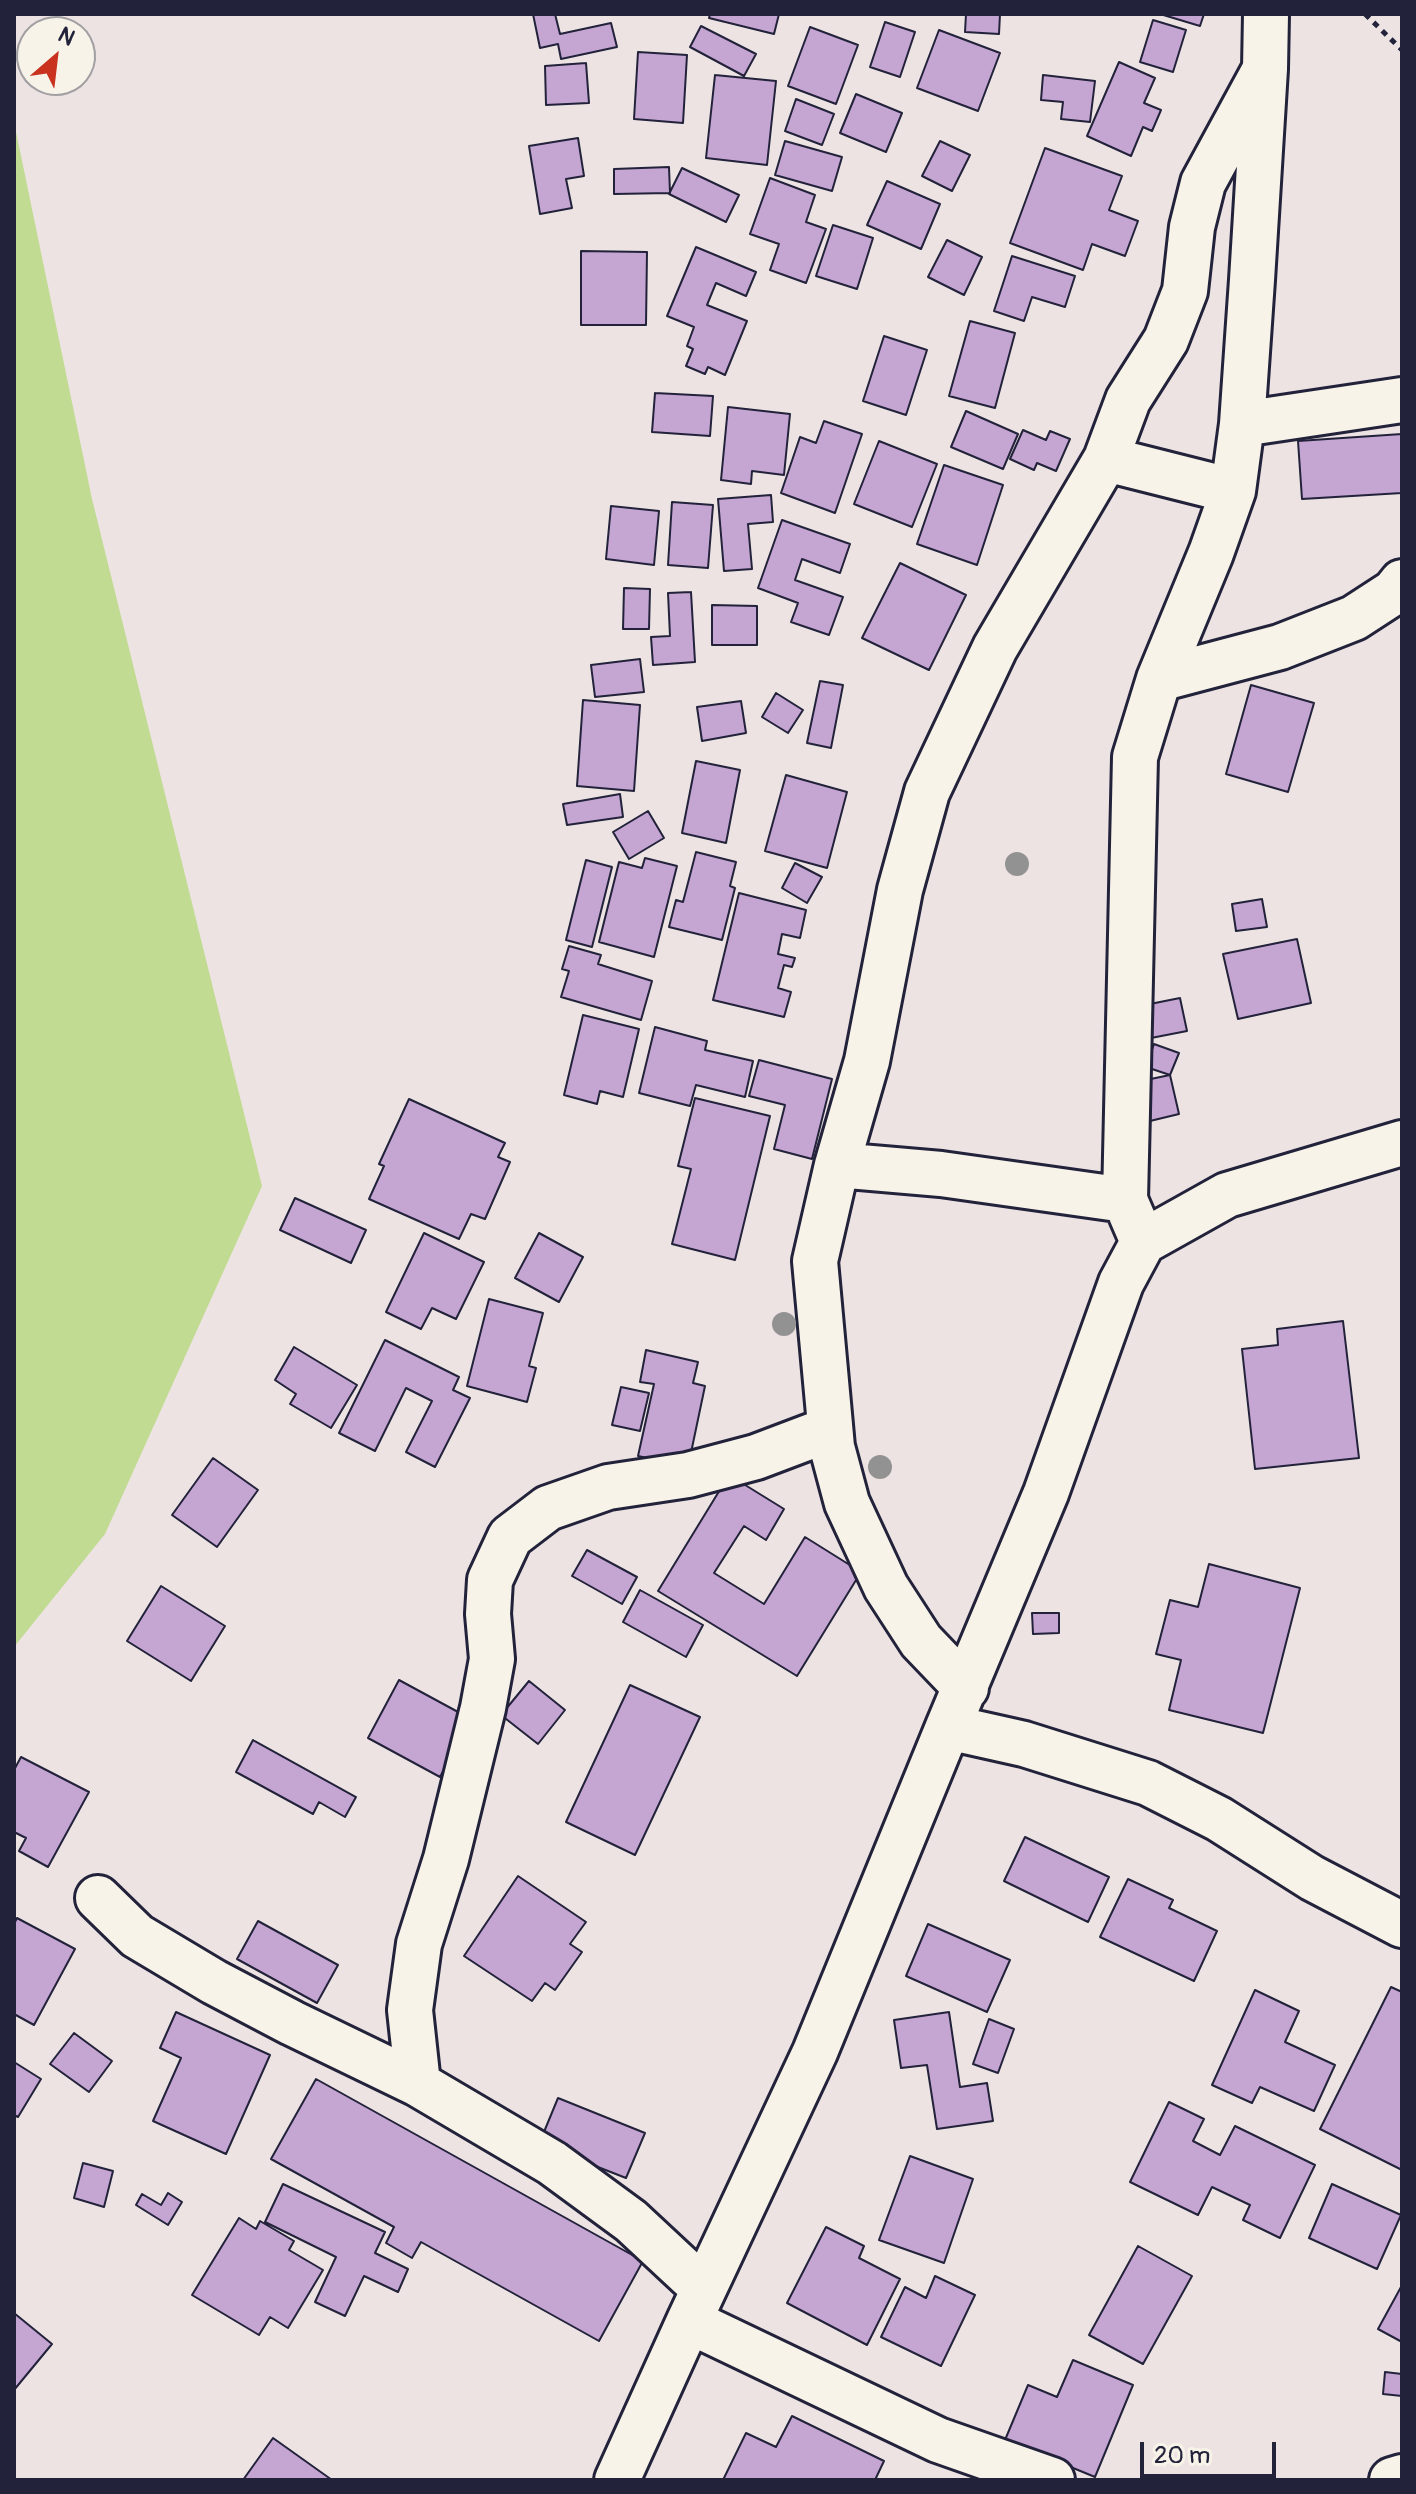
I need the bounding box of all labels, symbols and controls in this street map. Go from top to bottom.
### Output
north arrow [16,16,96,96]
text: N [53,21,79,52]
scale bar [1144,2426,1280,2476]
text: 20 m [1154,2441,1210,2470]

